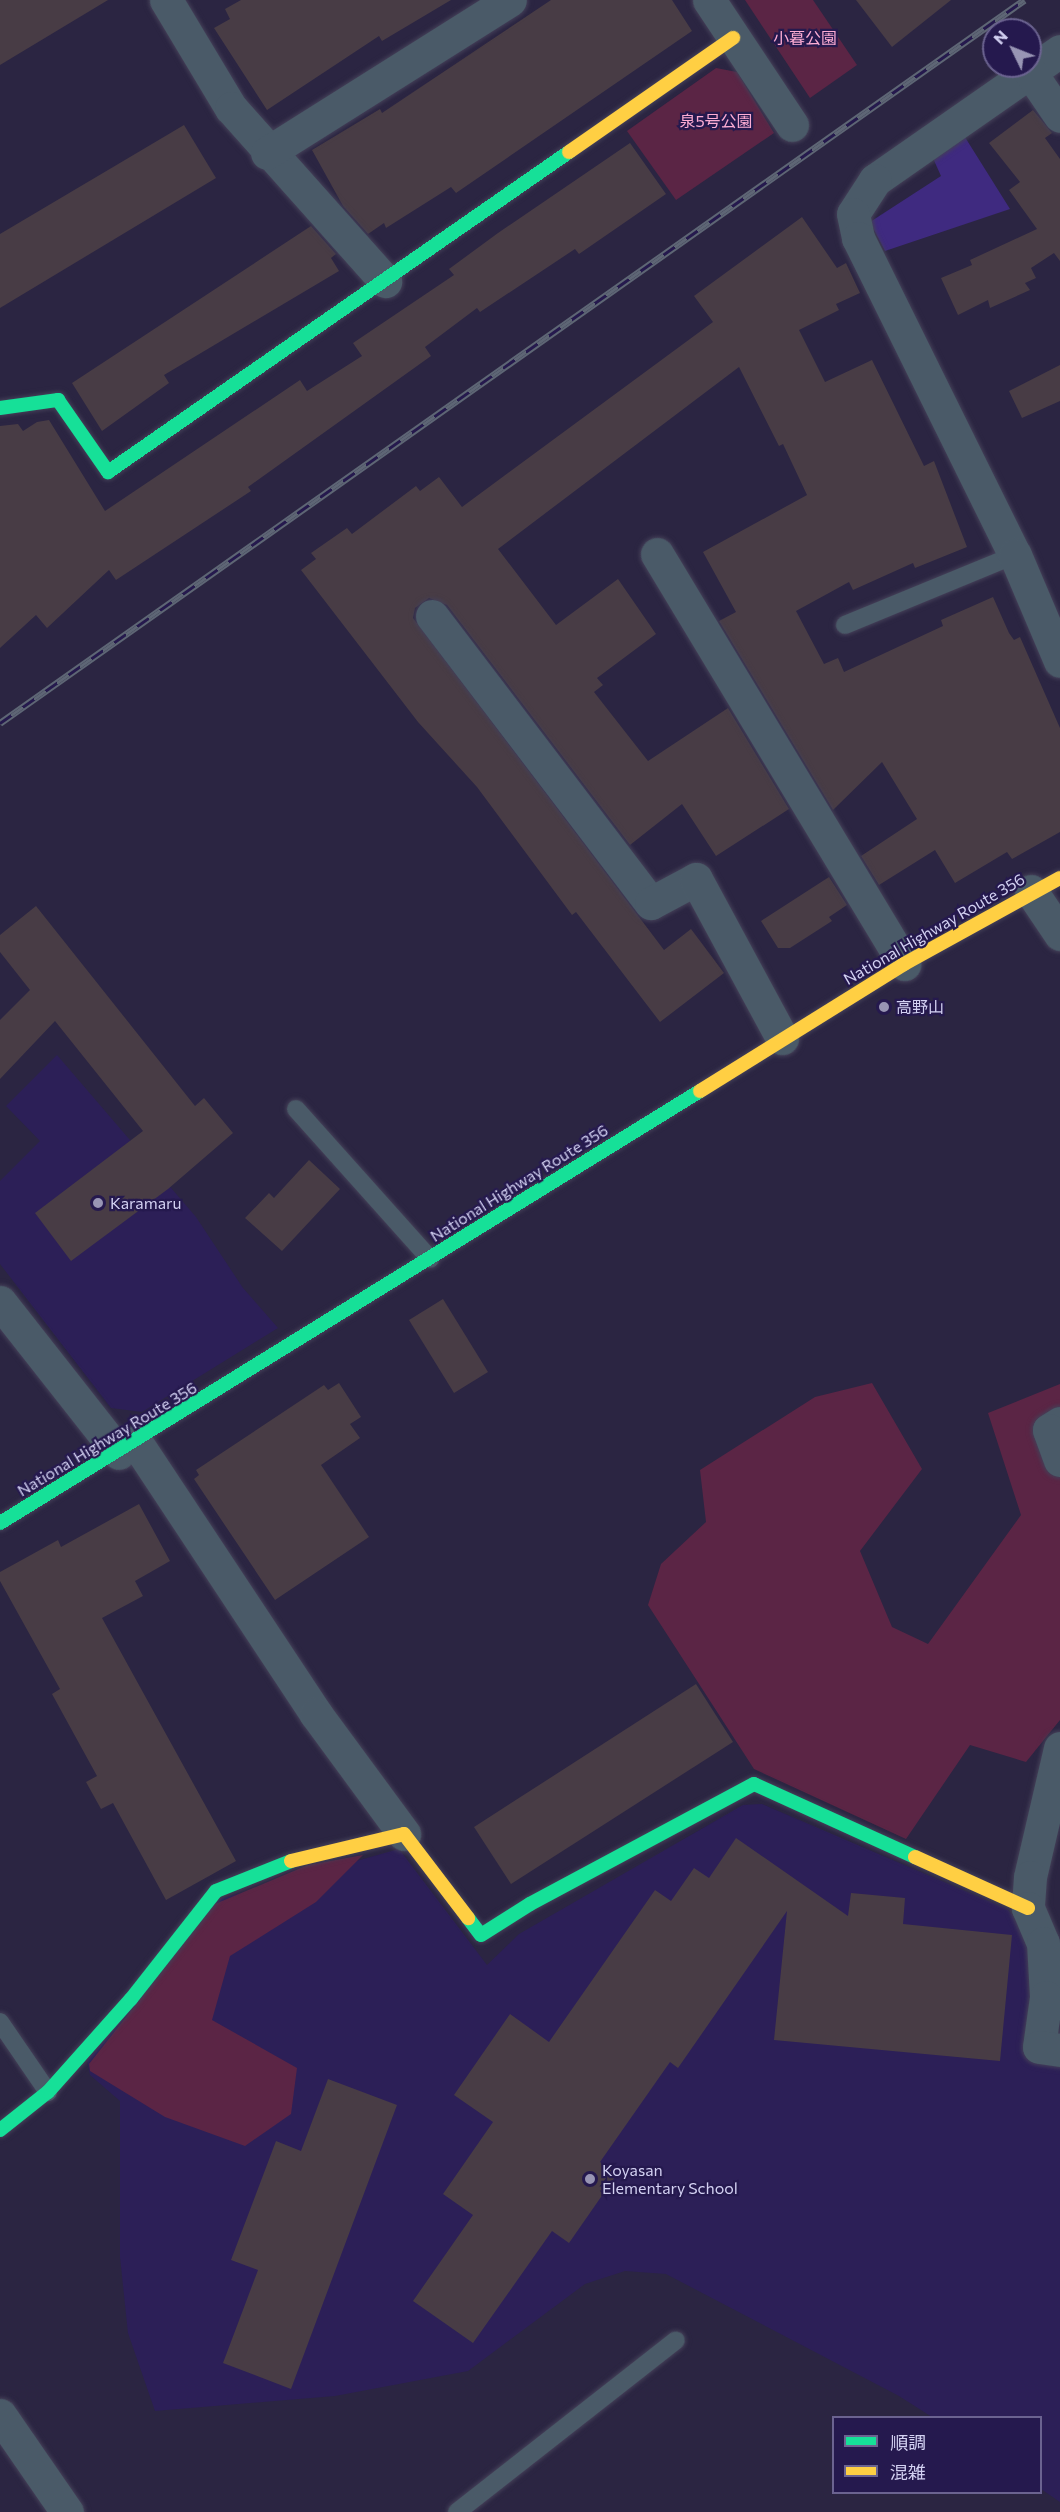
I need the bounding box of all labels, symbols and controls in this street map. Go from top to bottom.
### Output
north arrow [982,18,1042,78]
text: N [989,26,1011,48]
park label: 小暮公園 [773,28,837,48]
park label: 泉5号公園 [679,111,753,131]
street label: National Highway Route 356 [840,869,1028,989]
place label: 高野山 [896,997,944,1017]
marker: 高野山 [877,1000,891,1014]
street label: National Highway Route 356 [427,1120,611,1246]
place label: Karamaru [110,1193,181,1213]
marker: Karamaru [91,1196,105,1210]
street label: National Highway Route 356 [14,1378,200,1500]
place label: Koyasan Elementary School [602,2160,738,2198]
marker: Koyasan Elementary School [583,2172,597,2186]
legend [832,2416,1042,2494]
text: 順調 [890,2431,926,2453]
text: 混雑 [890,2461,926,2483]

